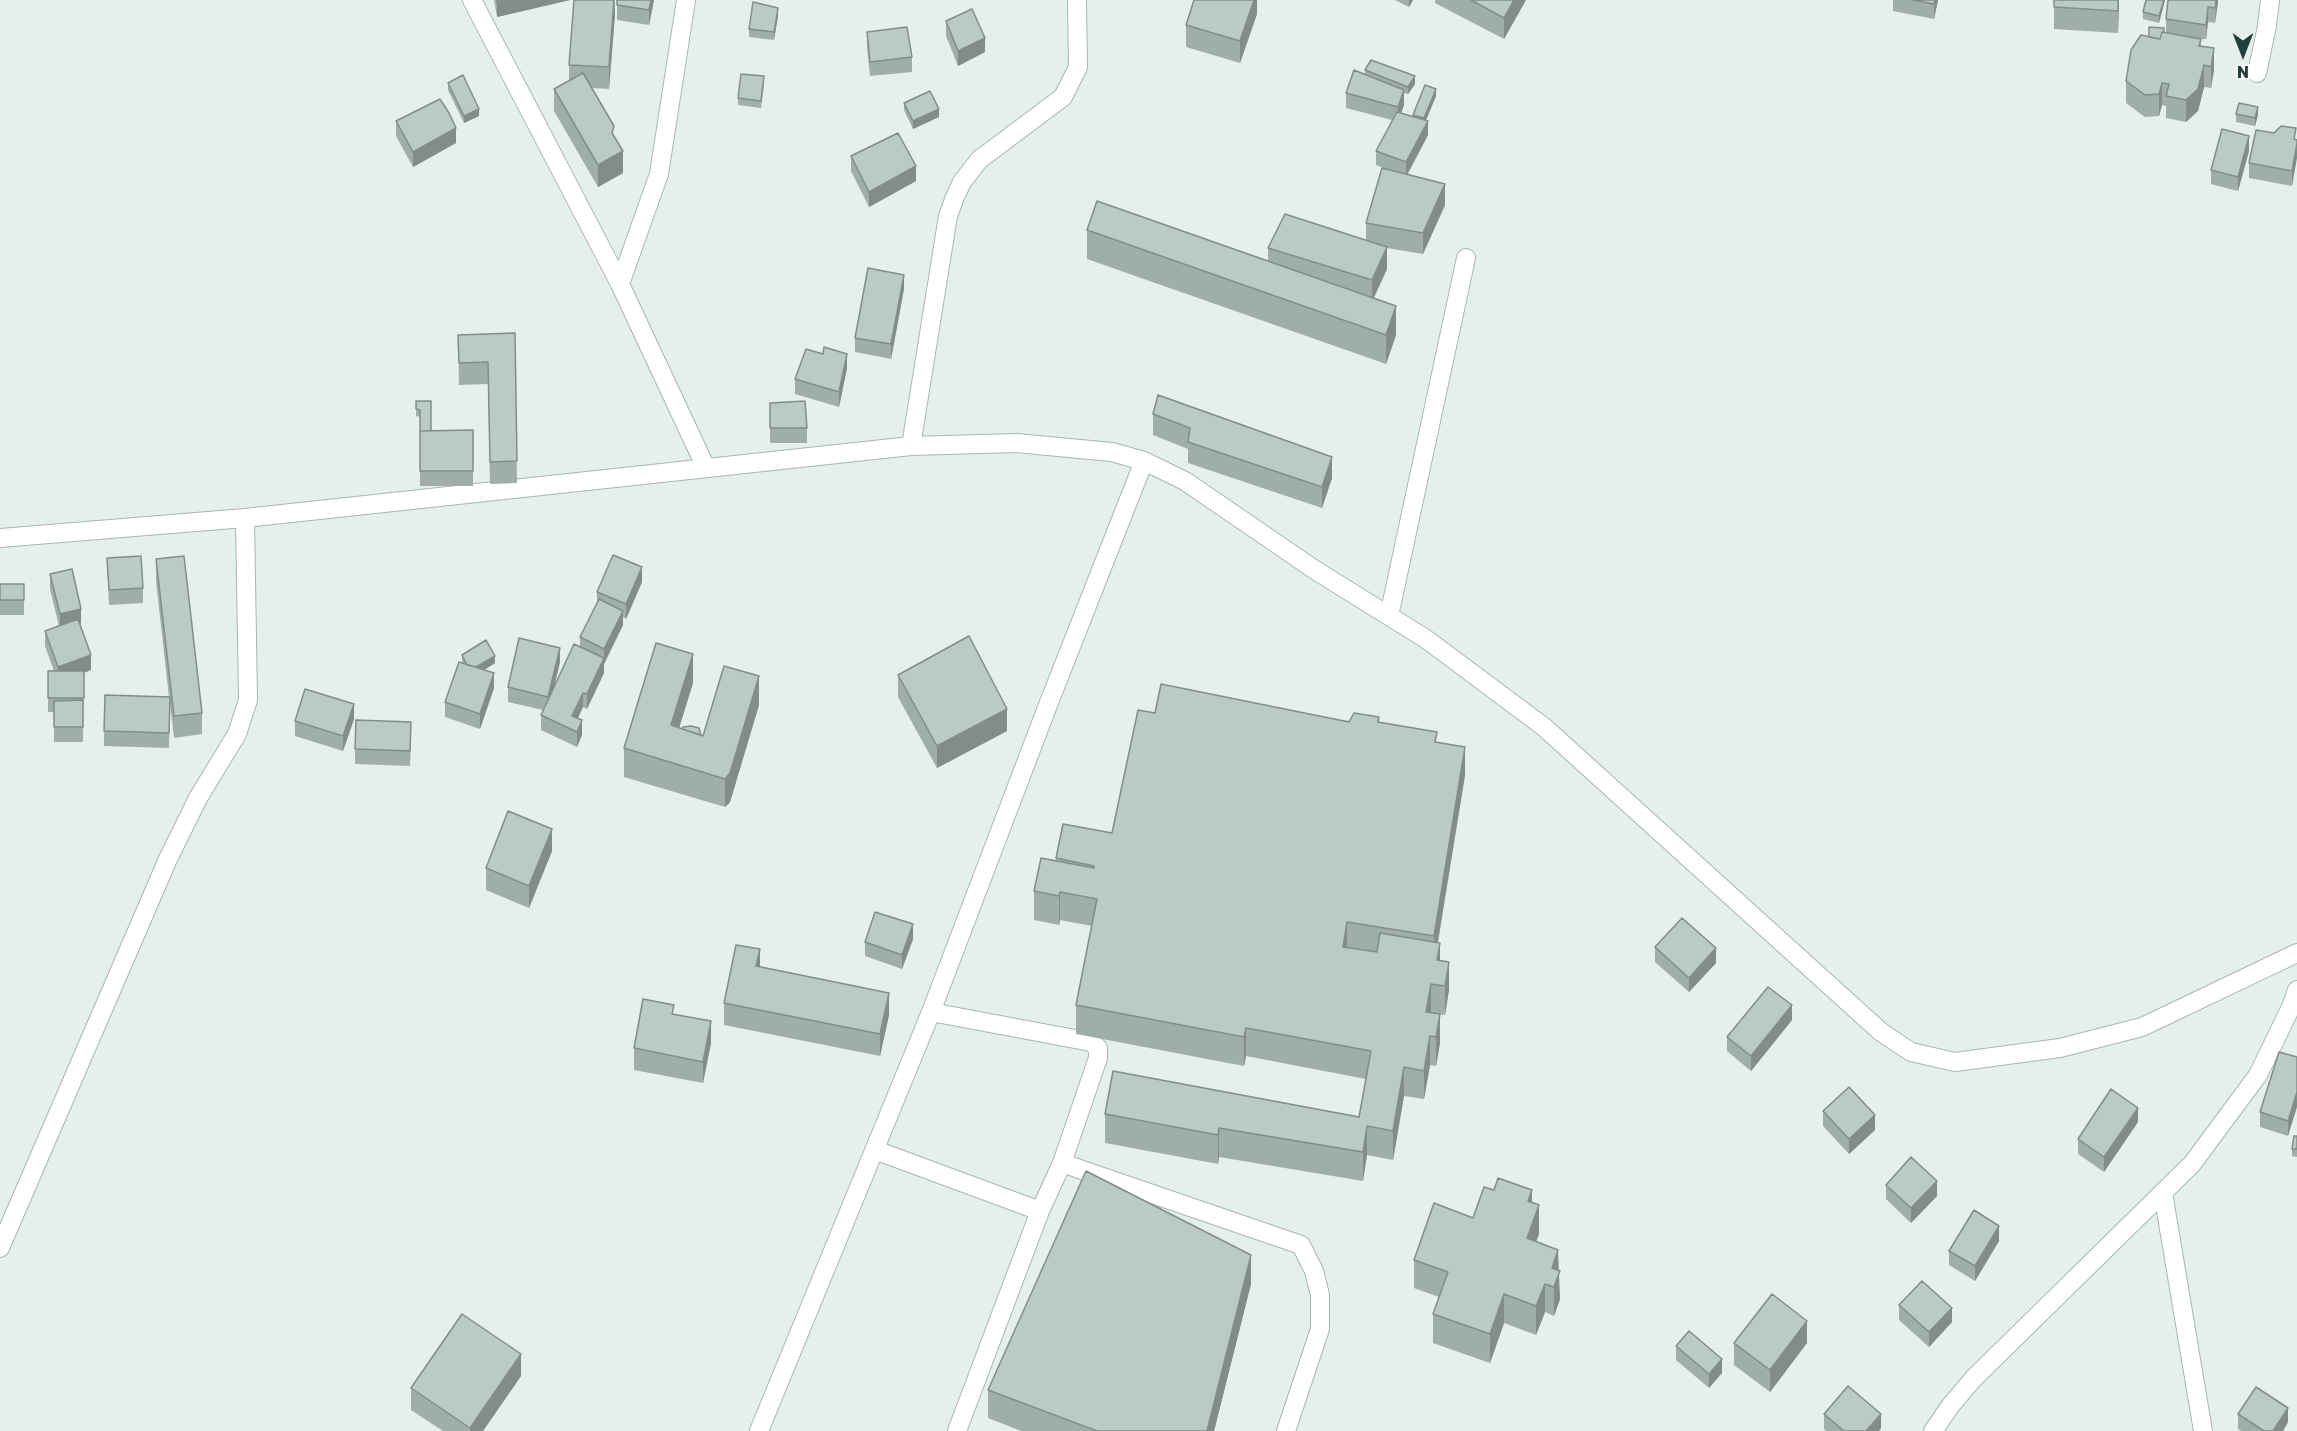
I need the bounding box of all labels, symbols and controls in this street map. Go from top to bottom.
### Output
north arrow [2213,24,2273,84]
text: N [2237,62,2249,82]

